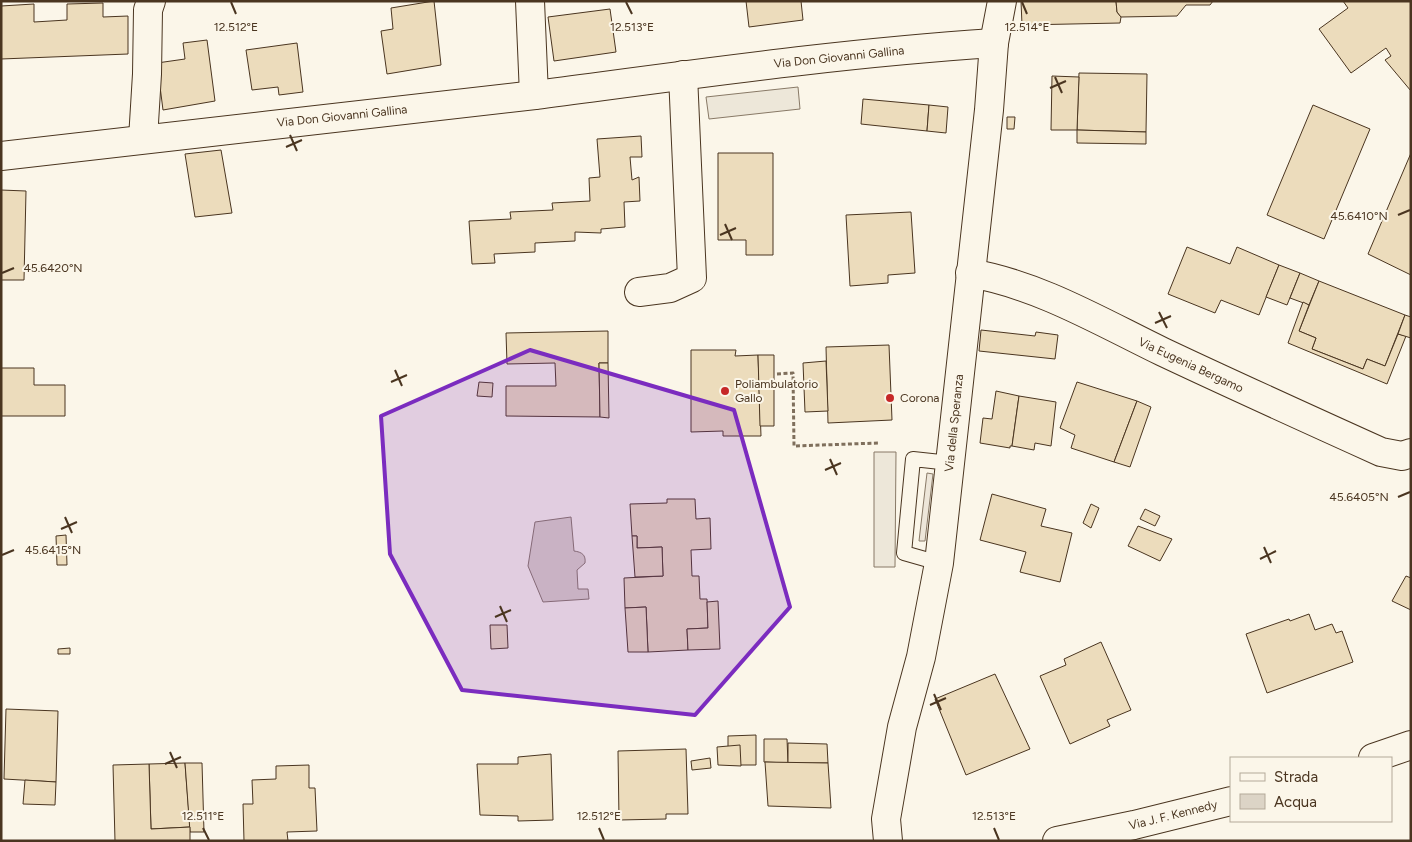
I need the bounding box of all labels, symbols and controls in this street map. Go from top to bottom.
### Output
text: 12.512°E [214,20,258,34]
text: 12.513°E [610,20,654,34]
text: 12.514°E [1004,20,1050,34]
street label: Via Don Giovanni Gallina [773,43,905,71]
street label: Via Don Giovanni Gallina [276,102,408,130]
text: 45.6410°N [1330,209,1388,223]
text: 45.6420°N [23,261,83,275]
street label: Via Eugenia Bergamo [1136,334,1246,396]
street label: Via della Speranza [942,374,966,472]
place label: Poliambulatorio Gallo [735,377,818,405]
marker: Poliambulatorio Gallo [719,385,731,397]
place label: Corona [900,391,939,405]
marker: Corona [884,392,896,404]
text: 45.6405°N [1329,490,1389,504]
text: 45.6415°N [25,543,81,557]
legend [1230,757,1392,822]
text: Strada [1274,768,1318,786]
text: Acqua [1274,793,1317,811]
street label: Via J. F. Kennedy [1127,797,1219,833]
text: 12.511°E [182,809,224,823]
text: 12.512°E [577,809,621,823]
text: 12.513°E [972,809,1016,823]

